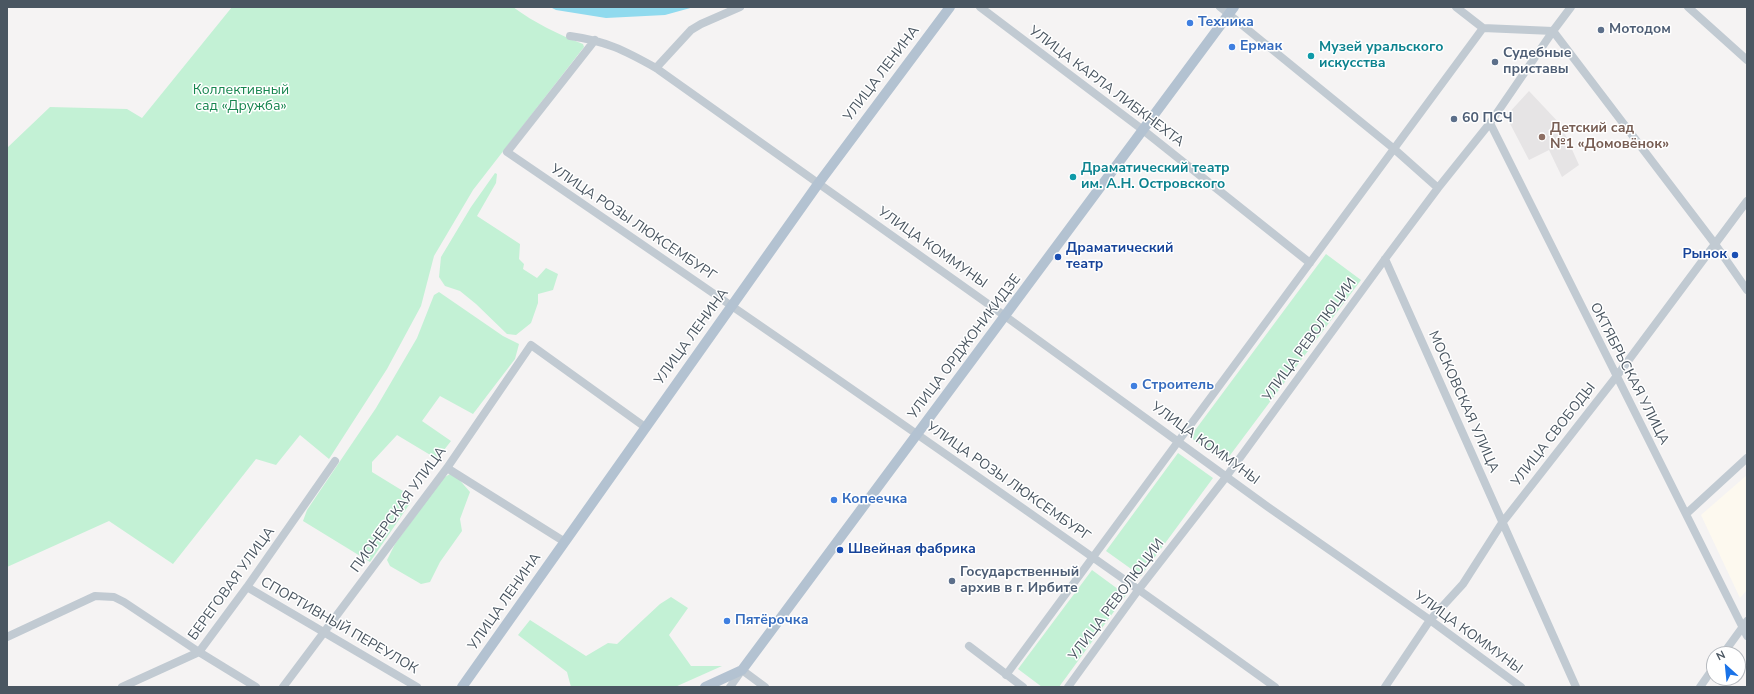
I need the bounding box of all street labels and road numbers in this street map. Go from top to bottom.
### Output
street label: УЛИЦА ЛЕНИНА [841,23,923,125]
street label: УЛИЦА КАРЛА ЛИБКНЕХТА [1025,23,1187,151]
street label: УЛИЦА РОЗЫ ЛЮКСЕМБУРГ [547,161,719,285]
street label: УЛИЦА КОММУНЫ [874,204,990,292]
street label: УЛИЦА ОРДЖОНИКИДЗЕ [905,271,1025,423]
street label: УЛИЦА РЕВОЛЮЦИИ [1260,275,1360,405]
street label: УЛИЦА ЛЕНИНА [651,286,733,388]
street label: ОКТЯБРЬСКАЯ УЛИЦА [1586,300,1672,448]
street label: МОСКОВСКАЯ УЛИЦА [1424,328,1502,476]
street label: УЛИЦА СВОБОДЫ [1508,380,1600,490]
street label: УЛИЦА КОММУНЫ [1148,399,1262,489]
street label: УЛИЦА РОЗЫ ЛЮКСЕМБУРГ [923,419,1093,545]
street label: ПИОНЕРСКАЯ УЛИЦА [348,444,450,576]
street label: БЕРЕГОВАЯ УЛИЦА [185,524,279,644]
street label: УЛИЦА РЕВОЛЮЦИИ [1066,536,1168,664]
street label: УЛИЦА ЛЕНИНА [465,550,545,654]
street label: СПОРТИВНЫЙ ПЕРЕУЛОК [257,574,421,678]
street label: УЛИЦА КОММУНЫ [1411,588,1525,678]

